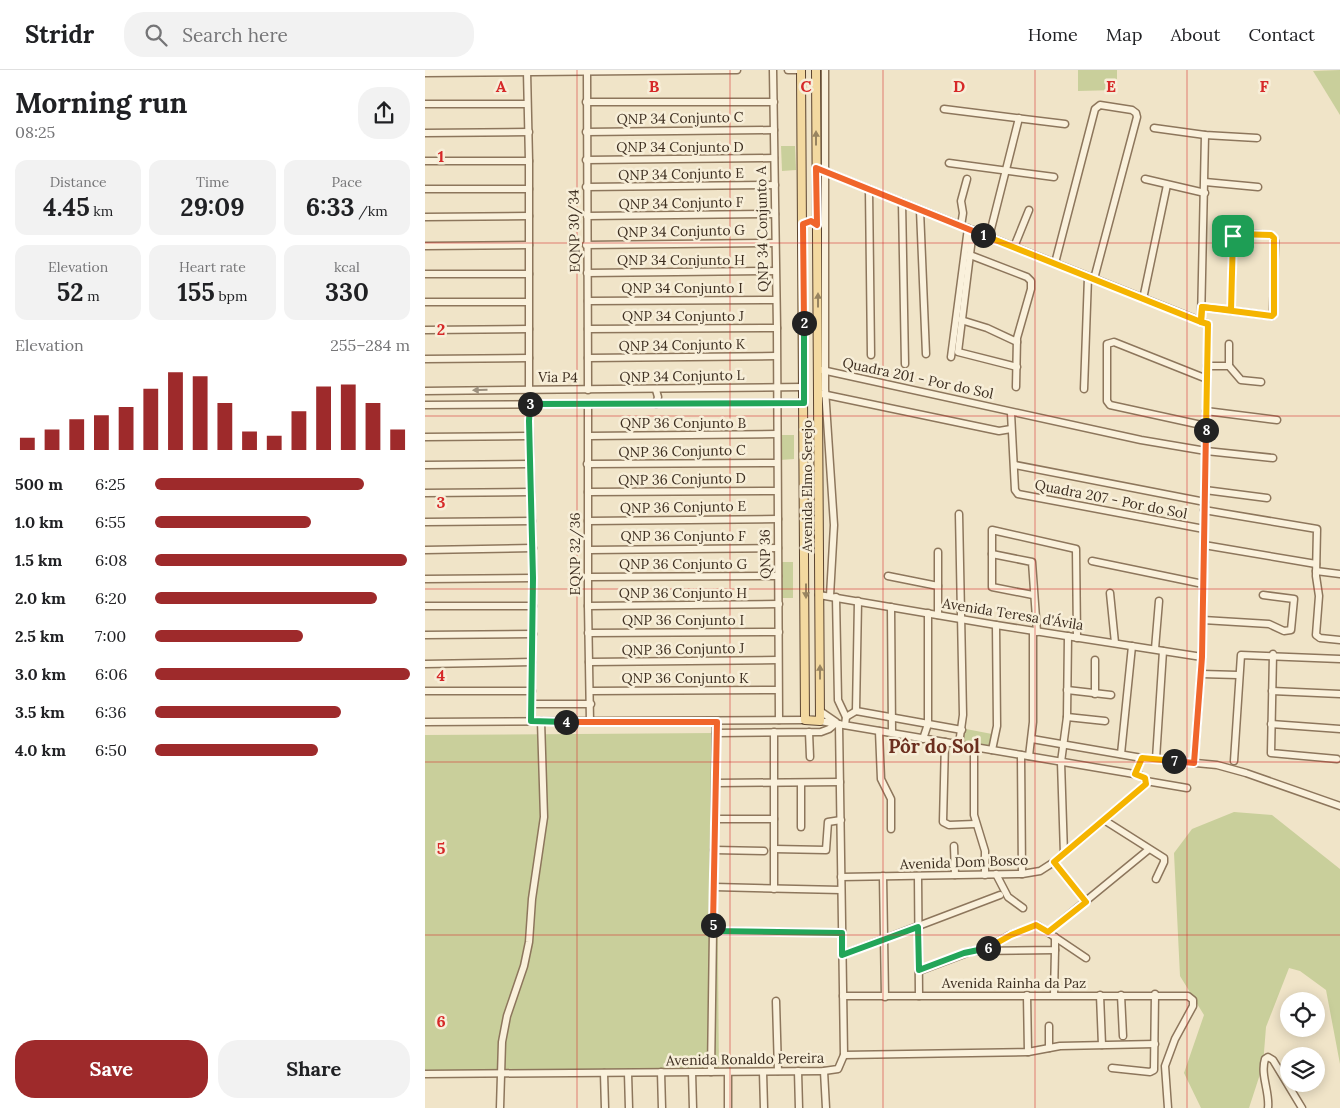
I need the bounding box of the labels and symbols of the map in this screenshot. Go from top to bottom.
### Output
text: A [496,76,507,96]
text: B [649,76,660,96]
text: C [800,76,812,96]
text: D [953,76,965,96]
text: E [1106,76,1116,96]
text: F [1259,76,1269,96]
street label: QNP 34 Conjunto C [616,108,744,128]
one-way arrow [812,129,820,145]
street label: QNP 34 Conjunto D [616,138,744,156]
text: 1 [438,146,444,166]
street label: QNP 34 Conjunto E [618,164,744,184]
street label: QNP 34 Conjunto A [752,166,772,292]
street label: EQNP 30/34 [564,189,584,273]
street label: QNP 34 Conjunto F [619,193,744,213]
pin [1212,215,1254,257]
street label: QNP 34 Conjunto G [617,221,745,241]
pin: 1 [971,222,995,248]
street label: QNP 34 Conjunto H [617,251,745,269]
street label: QNP 34 Conjunto I [621,279,743,297]
one-way arrow [814,292,822,308]
street label: QNP 34 Conjunto J [622,307,744,325]
pin: 2 [791,310,817,336]
text: 2 [437,319,445,339]
street label: QNP 34 Conjunto K [619,335,746,355]
street label: Quadra 201 - Por do Sol [841,353,995,403]
street label: QNP 34 Conjunto L [619,366,745,386]
street label: Via P4 [537,368,578,386]
one-way arrow [472,387,488,395]
pin: 3 [517,392,543,416]
street label: QNP 36 Conjunto B [620,414,746,432]
pin: 8 [1193,418,1219,442]
street label: Avenida Elmo Serejo [798,420,816,553]
street label: QNP 36 Conjunto C [618,441,746,461]
street label: QNP 36 Conjunto D [618,469,746,489]
street label: Quadra 207 - Por do Sol [1033,475,1189,523]
text: 3 [437,492,446,512]
street label: QNP 36 Conjunto E [620,497,747,517]
street label: EQNP 32/36 [566,512,584,596]
street label: QNP 36 Conjunto F [620,527,746,545]
street label: QNP 36 [756,529,774,579]
street label: QNP 36 Conjunto G [619,555,747,573]
one-way arrow [802,583,810,599]
street label: QNP 36 Conjunto H [619,584,747,602]
street label: Avenida Teresa d'Ávila [940,594,1085,634]
street label: QNP 36 Conjunto I [622,611,744,629]
street label: QNP 36 Conjunto J [621,639,745,659]
one-way arrow [816,664,824,680]
text: 4 [437,665,446,685]
street label: QNP 36 Conjunto K [621,669,749,687]
pin: 4 [553,710,579,734]
district label: Pôr do Sol [888,734,980,758]
pin: 7 [1161,748,1187,774]
text: 5 [437,838,446,858]
street label: Avenida Dom Bosco [898,851,1029,873]
pin: 5 [701,912,725,938]
pin: 6 [975,936,1001,960]
street label: Avenida Rainha da Paz [941,974,1086,992]
text: 6 [436,1011,446,1031]
street label: Avenida Ronaldo Pereira [665,1049,824,1069]

